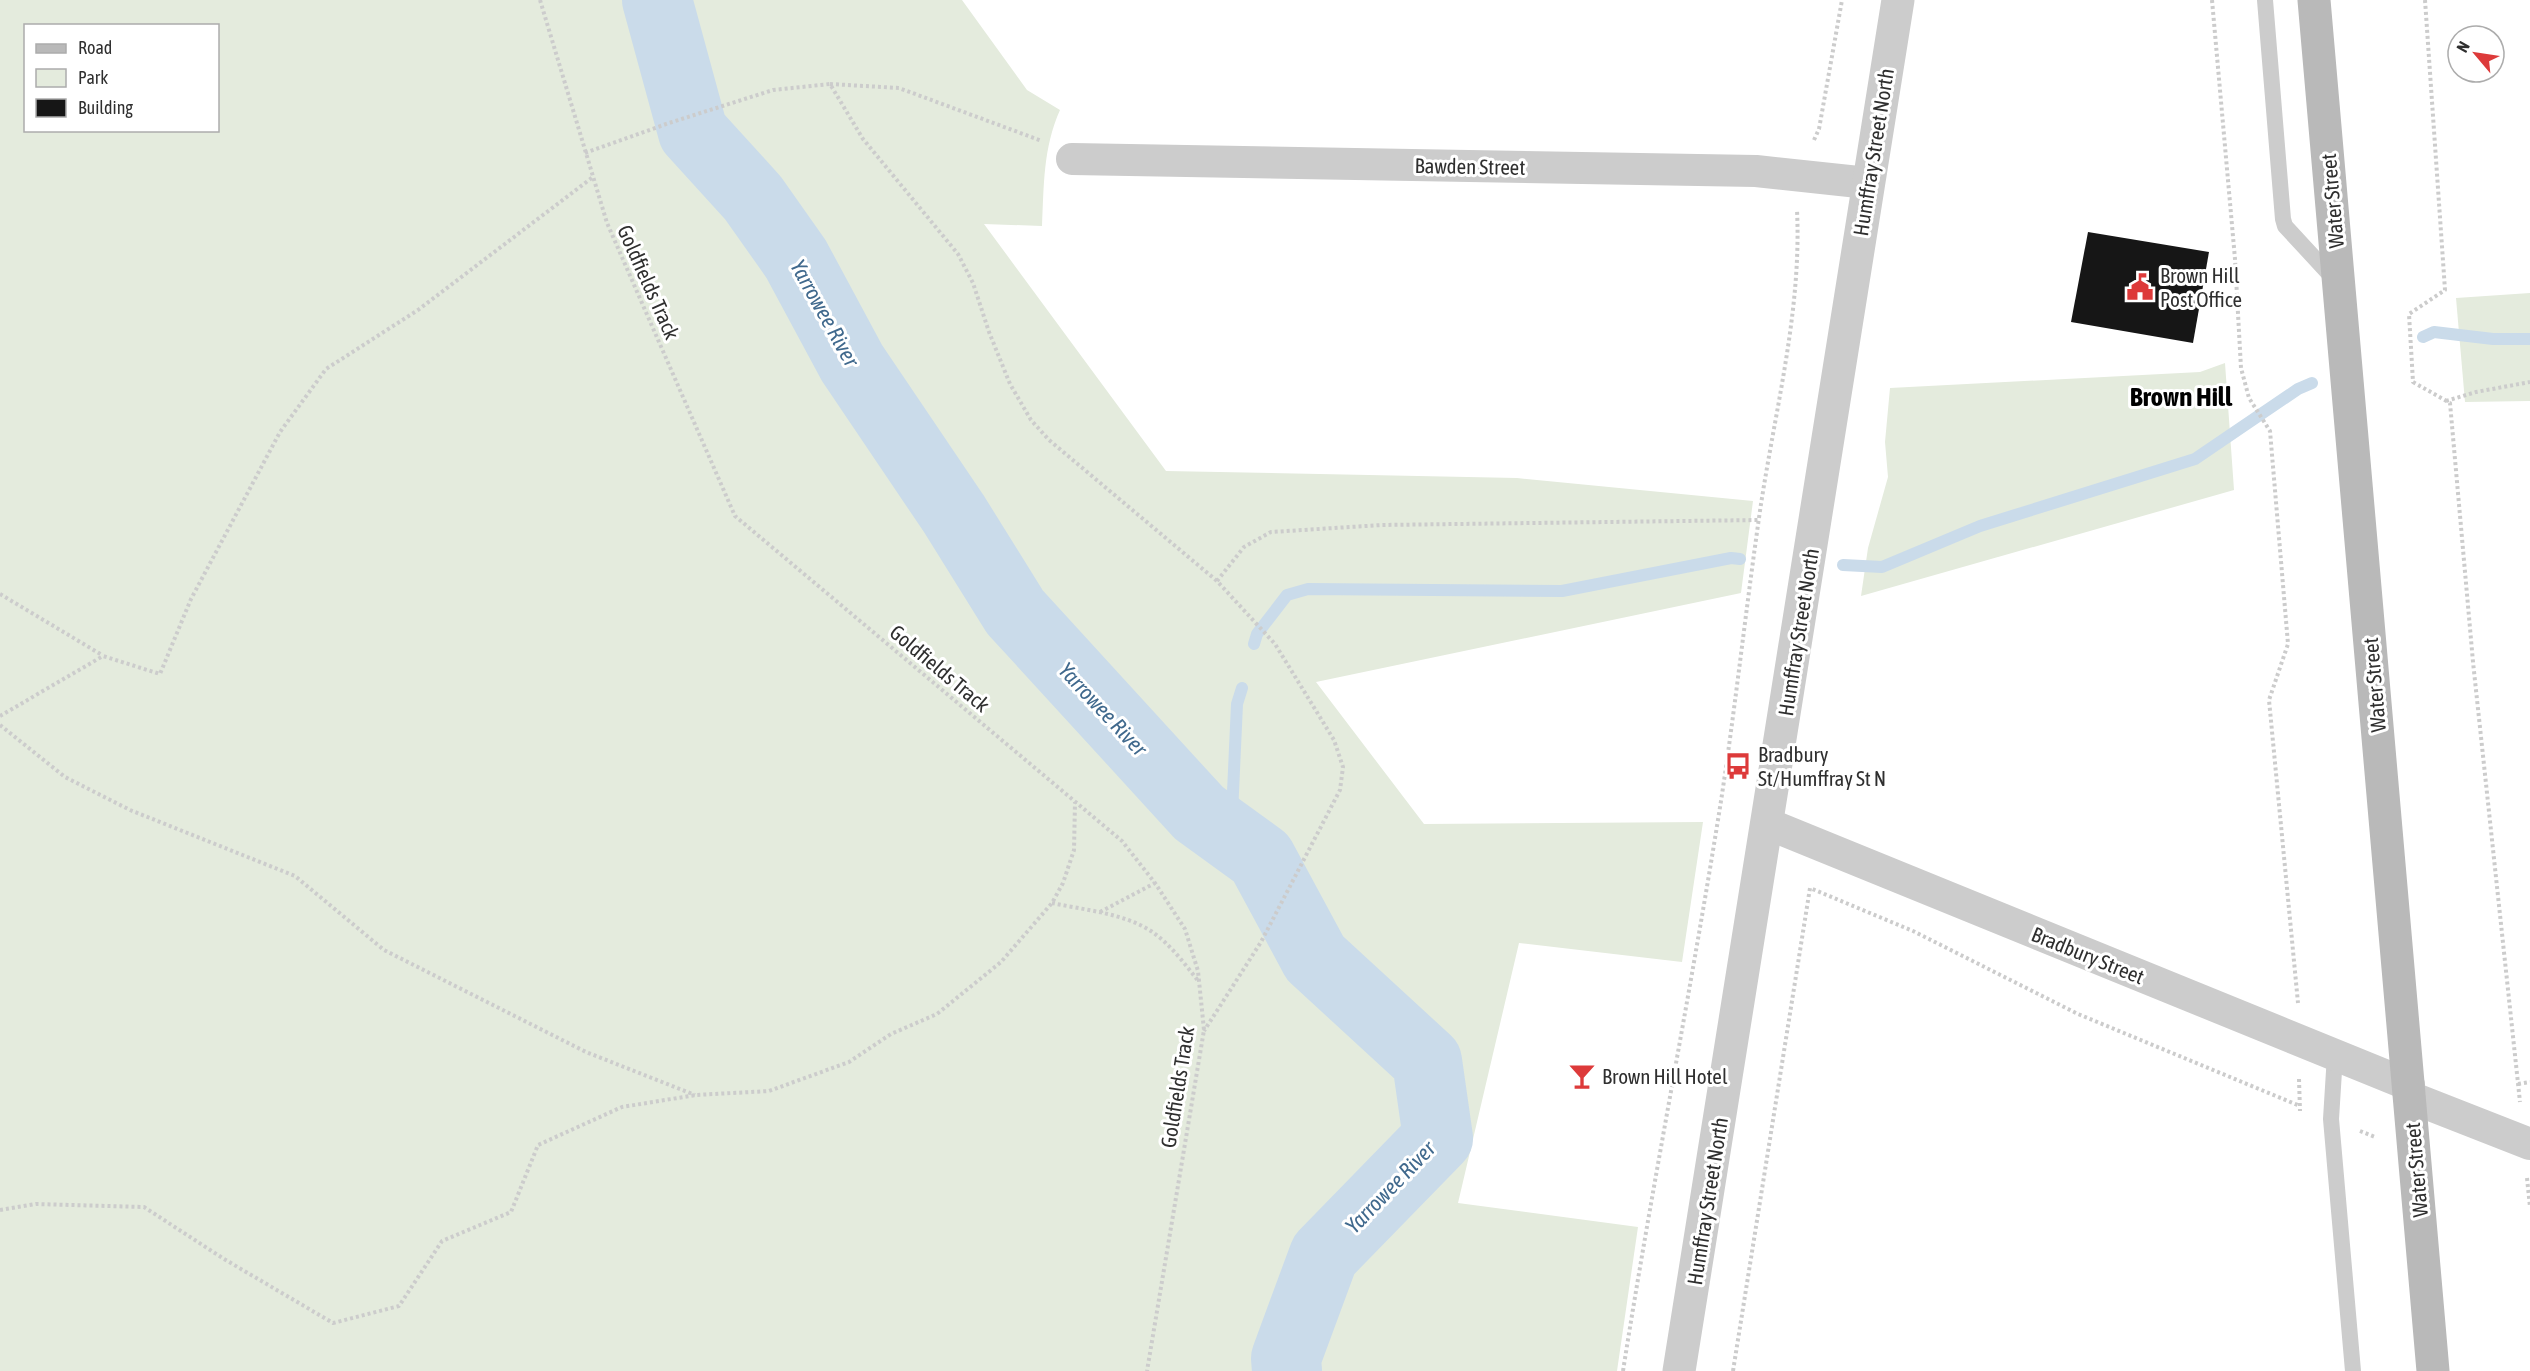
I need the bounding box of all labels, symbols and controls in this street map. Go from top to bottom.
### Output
legend [24,24,219,132]
north arrow [2446,24,2506,84]
text: Road [78,37,112,58]
text: N [2453,38,2473,55]
street label: Humffray Street North [1848,66,1898,238]
text: Park [78,67,108,88]
text: Building [78,97,133,118]
street label: Bawden Street [1414,153,1526,179]
street label: Water Street [2316,153,2348,249]
street label: Goldfields Track [613,221,685,343]
water label: Yarrowee River [785,255,866,372]
place label: Brown Hill Post Office [2160,263,2242,311]
public building icon: Brown Hill Post Office [2125,272,2155,302]
district label: Brown Hill [2130,381,2233,412]
street label: Humffray Street North [1773,546,1823,718]
street label: Goldfields Track [885,619,995,717]
street label: Water Street [2358,637,2390,733]
water label: Yarrowee River [1053,657,1154,762]
place label: Bradbury St/Humffray St N [1758,742,1886,790]
bus stop icon: Bradbury St/Humffray St N [1723,751,1753,781]
street label: Bradbury Street [2028,922,2148,988]
street label: Goldfields Track [1156,1025,1198,1149]
bar icon: Brown Hill Hotel [1567,1061,1597,1091]
place label: Brown Hill Hotel [1602,1064,1728,1088]
street label: Humffray Street North [1682,1115,1732,1287]
street label: Water Street [2400,1122,2432,1218]
water label: Yarrowee River [1340,1134,1441,1238]

